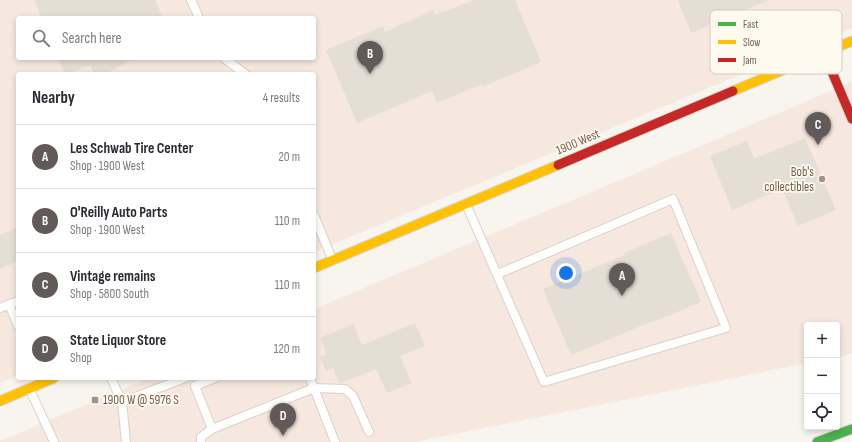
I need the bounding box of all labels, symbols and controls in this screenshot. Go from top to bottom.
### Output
legend [710,10,842,74]
search box [16,16,316,60]
text: Fast [743,18,759,31]
icon: search [30,27,52,49]
text: Search here [62,29,122,48]
text: Slow [743,36,760,49]
pin: B [357,41,383,74]
text: Jam [742,54,757,67]
text: Nearby [32,88,75,108]
text: 4 results [263,90,300,106]
pin: C [805,112,831,145]
street label: 1900 West [554,126,602,158]
text: Les Schwab Tire Center [70,139,193,158]
text: A [42,149,48,165]
text: 20 m [278,149,300,165]
text: Shop · 1900 West [70,158,145,174]
place label: Bob's collectibles [764,164,814,195]
marker: Bob's collectibles [817,174,827,184]
text: O'Reilly Auto Parts [70,203,168,222]
text: B [42,213,48,229]
text: 110 m [275,213,300,229]
text: Shop · 1900 West [70,222,145,238]
your location [556,263,576,283]
pin: A [609,263,635,296]
text: Vintage remains [70,267,156,286]
text: C [42,277,48,293]
text: 110 m [275,277,300,293]
text: Shop · 5800 South [70,286,149,302]
map controls [804,322,840,430]
button: + [804,322,840,358]
text: State Liquor Store [70,331,166,350]
text: D [42,341,48,357]
text: 120 m [274,341,300,357]
text: Shop [70,350,92,366]
button: − [804,358,840,394]
place label: 1900 W @ 5976 S [103,392,179,408]
button: locate [804,394,840,430]
marker: 1900 W @ 5976 S [90,395,100,405]
pin: D [270,403,296,436]

